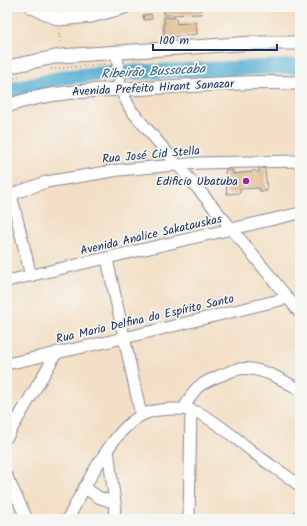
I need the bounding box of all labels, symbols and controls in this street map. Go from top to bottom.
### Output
scale bar [153,26,277,52]
text: 100 m [159,31,190,50]
water label: Ribeirão Bussocaba [100,59,207,85]
street label: Avenida Prefeito Hirant Sanazar [71,74,236,102]
street label: Rua José Cid Stella [101,141,201,169]
place label: Edificio Ubatuba [156,172,238,191]
marker: Edificio Ubatuba [241,176,251,186]
street label: Avenida Analice Sakatauskas [78,209,224,261]
street label: Rua Maria Delfina do Espírito Santo [54,289,236,349]

